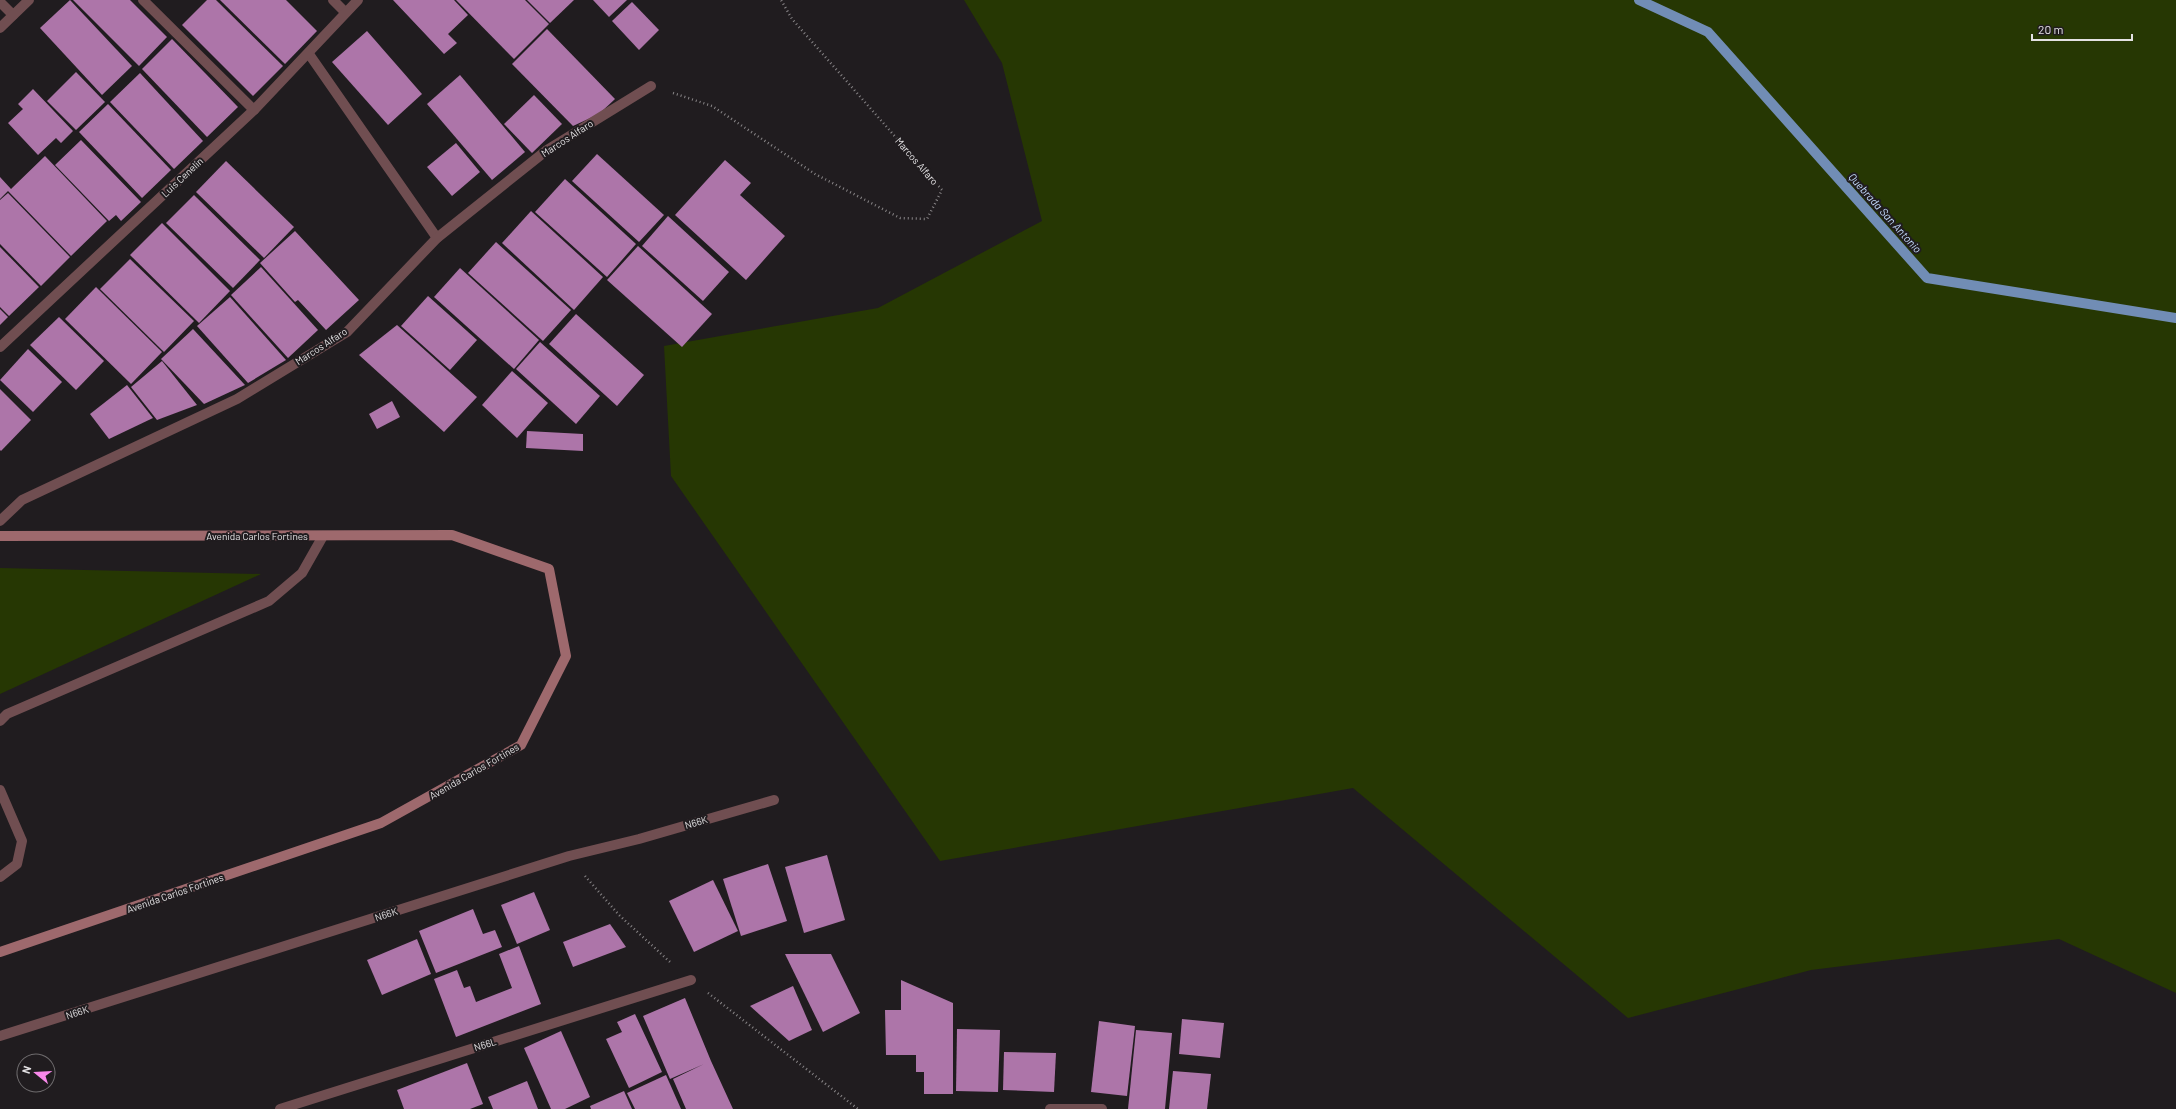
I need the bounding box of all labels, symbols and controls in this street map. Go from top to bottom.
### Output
scale bar [2032,16,2132,42]
text: 20 m [2038,22,2064,36]
street label: Marcos Alfaro [539,117,595,159]
street label: Marcos Alfaro [893,135,941,187]
street label: Luis Cenelin [159,155,205,199]
water label: Quebrada San Antonio [1846,170,1925,255]
street label: Marcos Alfaro [293,325,349,367]
street label: Avenida Carlos Fortines [206,530,308,542]
street label: Avenida Carlos Fortines [427,740,521,802]
street label: N66K [683,813,709,831]
street label: Avenida Carlos Fortines [125,871,225,915]
street label: N66K [373,905,399,923]
street label: N66K [64,1003,90,1021]
street label: N66L [472,1035,498,1053]
north arrow [16,1053,56,1093]
text: N [19,1064,33,1075]

